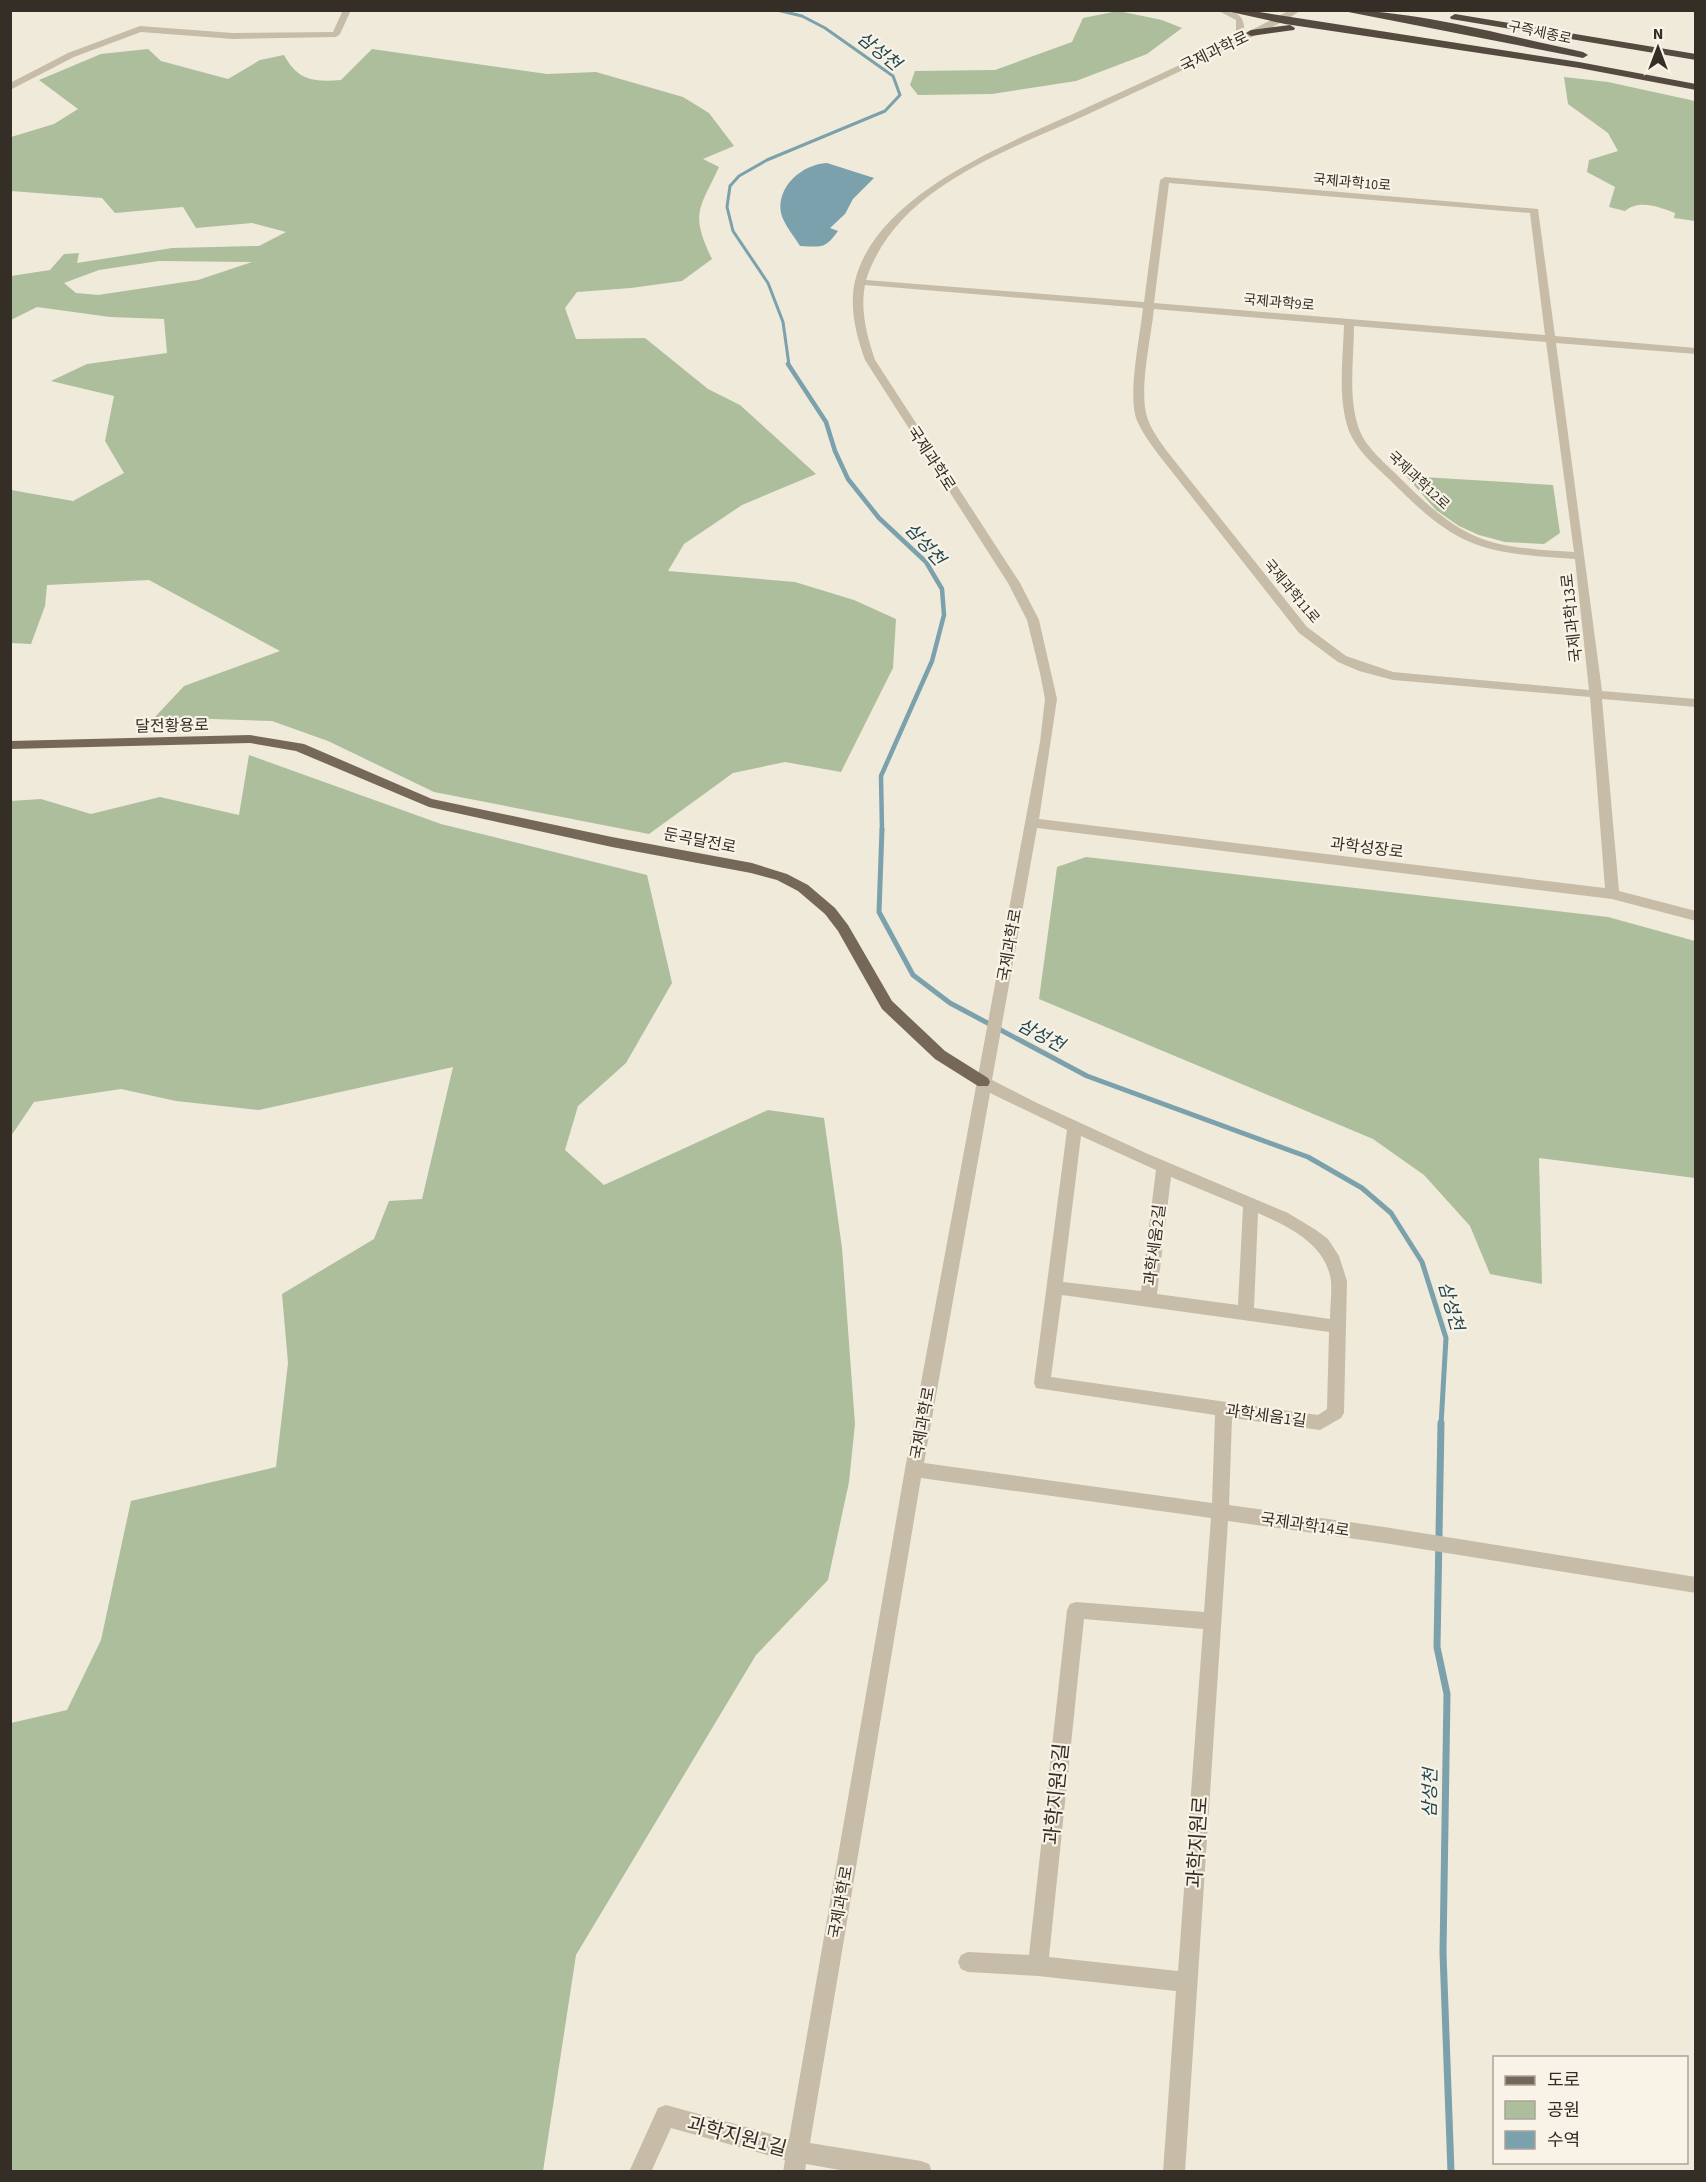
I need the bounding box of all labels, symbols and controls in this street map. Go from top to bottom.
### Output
street label: 구즉세종로 [1506,17,1573,49]
north arrow [1628,18,1688,78]
text: N [1653,23,1663,45]
water label: 삼성천 [852,26,908,78]
street label: 국제과학로 [1177,26,1253,78]
street label: 국제과학10로 [1312,170,1392,196]
street label: 국제과학9로 [1242,290,1315,316]
street label: 국제과학로 [902,422,961,496]
street label: 국제과학12로 [1383,447,1454,515]
water label: 삼성천 [899,518,952,573]
street label: 국제과학11로 [1258,555,1324,628]
street label: 국제과학13로 [1556,572,1588,664]
street label: 달전황용로 [135,714,209,738]
street label: 둔곡달전로 [662,823,738,859]
street label: 과학성장로 [1329,833,1405,863]
street label: 국제과학로 [993,907,1027,983]
water label: 삼성천 [1013,1013,1071,1059]
street label: 과학세움2길 [1139,1203,1171,1287]
water label: 삼성천 [1432,1279,1470,1336]
street label: 국제과학로 [906,1385,940,1461]
street label: 과학세움1길 [1224,1399,1308,1433]
street label: 국제과학14로 [1259,1508,1351,1542]
street label: 과학지원3길 [1038,1742,1076,1846]
water label: 삼성천 [1418,1766,1443,1818]
street label: 과학지원로 [1181,1795,1215,1889]
street label: 국제과학로 [824,1864,858,1940]
legend [1493,2056,1688,2164]
text: 도로 [1547,2068,1580,2093]
text: 공원 [1547,2098,1580,2123]
street label: 과학지원1길 [684,2110,790,2164]
text: 수역 [1547,2128,1580,2153]

